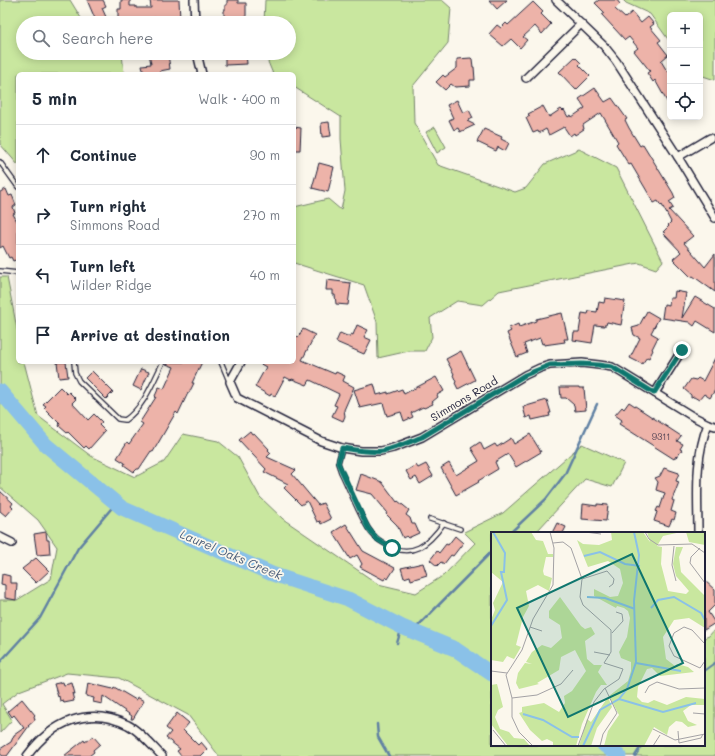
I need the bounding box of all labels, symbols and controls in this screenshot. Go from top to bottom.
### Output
map controls [667,12,703,120]
button: + [667,12,703,48]
search box [16,16,296,60]
icon: search [30,27,52,49]
text: Search here [62,28,153,48]
button: − [667,48,703,84]
button: locate [667,84,703,120]
text: 5 min [32,87,77,109]
text: Walk · 400 m [198,90,280,107]
icon: ahead [32,144,54,166]
text: Continue [70,145,137,165]
text: 90 m [250,146,280,163]
text: Turn right [70,196,147,216]
icon: right [32,204,54,226]
text: 270 m [243,206,280,223]
text: Simmons Road [70,216,160,233]
text: Turn left [70,256,135,276]
icon: left [32,264,54,286]
text: 40 m [250,266,280,283]
text: Wilder Ridge [70,276,152,293]
icon: arrive [32,324,54,346]
text: Arrive at destination [70,325,230,345]
route end [673,341,691,359]
street label: Simmons Road [427,373,500,425]
house number: 9311 [652,431,670,442]
water label: Laurel Oaks Creek [178,525,285,583]
inset map [491,532,705,746]
route start [383,539,401,557]

